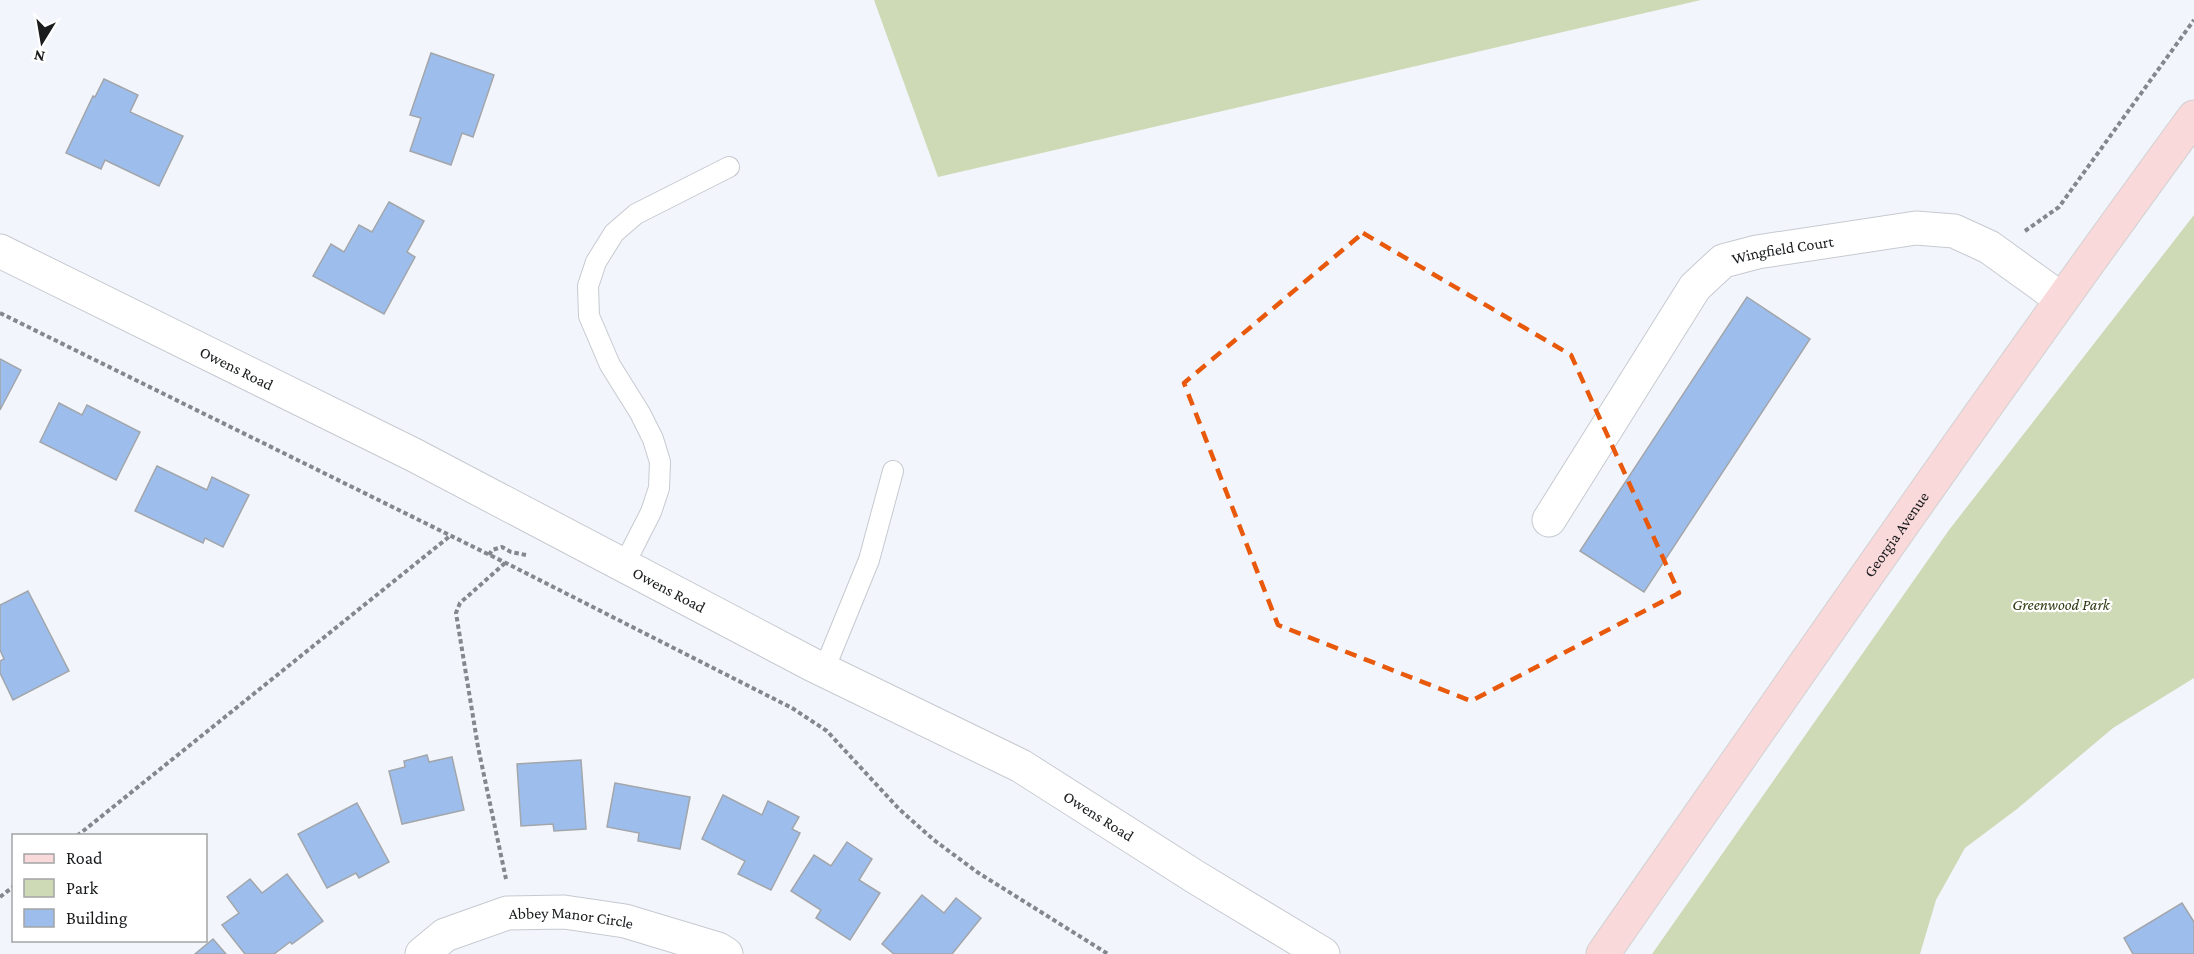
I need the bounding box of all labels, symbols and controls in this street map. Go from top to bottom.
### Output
north arrow [12,12,72,72]
text: N [32,47,46,66]
street label: Wingfield Court [1730,232,1835,267]
street label: Owens Road [197,342,277,393]
street label: Georgia Avenue [1860,488,1932,580]
street label: Owens Road [630,563,709,616]
park label: Greenwood Park [2012,596,2111,613]
street label: Owens Road [1061,787,1138,844]
legend [12,834,207,942]
text: Road [66,848,103,868]
text: Park [66,878,98,898]
street label: Abbey Manor Circle [508,903,636,932]
text: Building [66,908,128,928]

